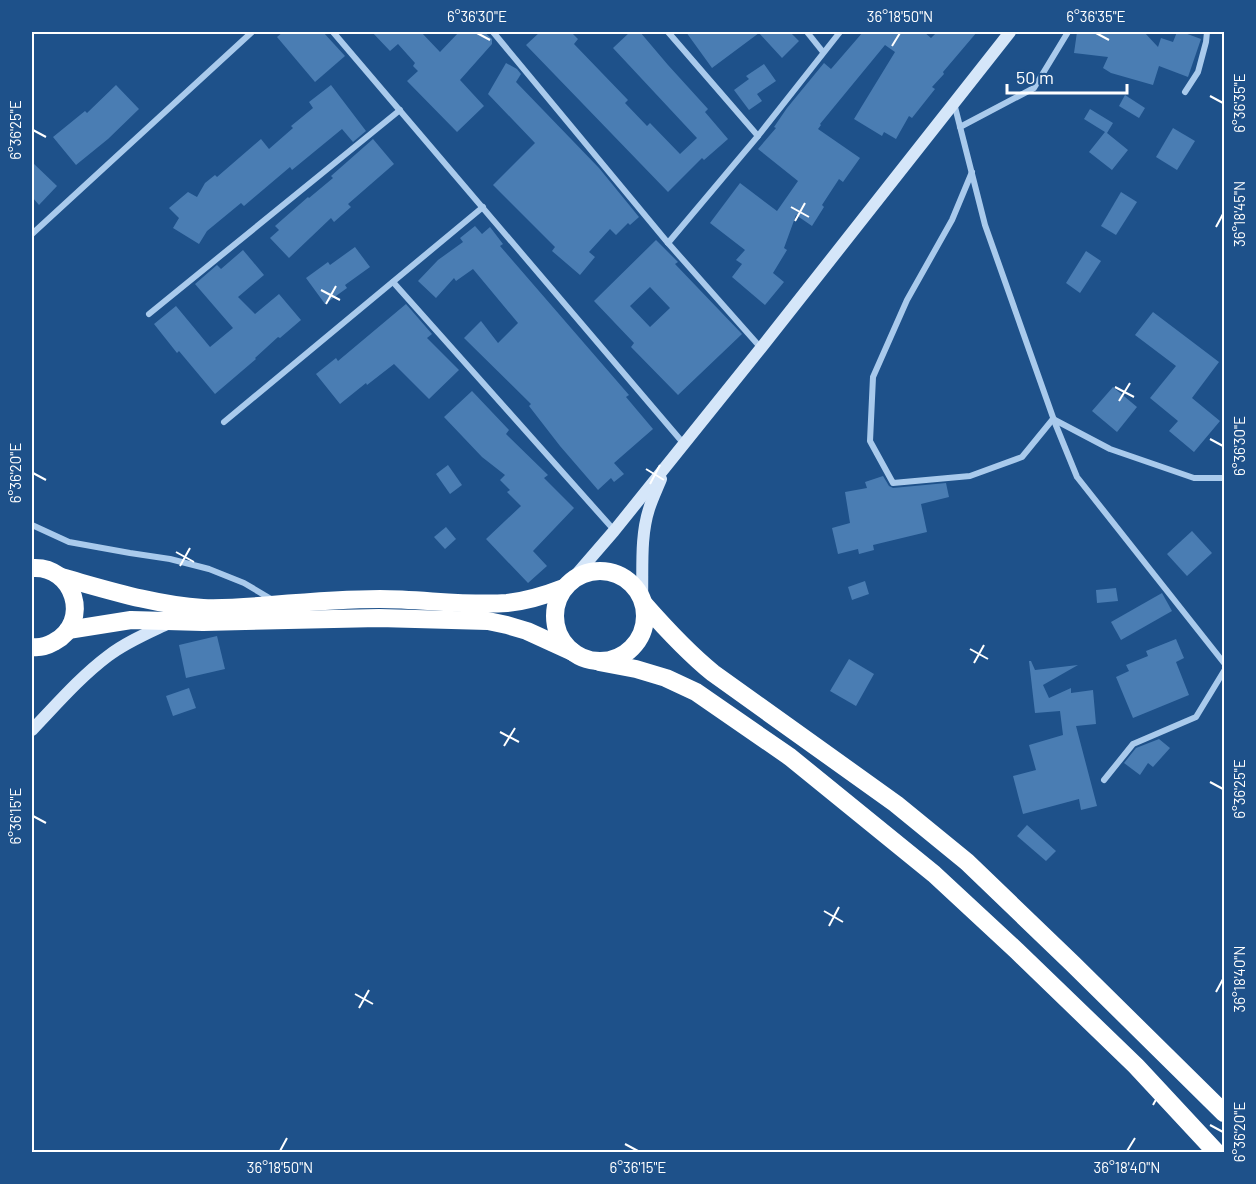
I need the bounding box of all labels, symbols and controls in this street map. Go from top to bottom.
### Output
text: 6°36'30"E [447,7,507,25]
text: 36°18'50"N [867,7,933,25]
text: 6°36'35"E [1066,7,1126,25]
scale bar [1007,57,1127,95]
text: 50 m [1016,66,1054,88]
text: 6°36'35"E [1230,73,1248,133]
text: 6°36'25"E [6,100,24,160]
text: 36°18'45"N [1230,181,1248,247]
text: 6°36'30"E [1230,416,1248,476]
text: 6°36'20"E [6,443,24,503]
text: 6°36'25"E [1230,759,1248,819]
text: 6°36'15"E [6,788,24,844]
text: 36°18'40"N [1230,946,1248,1012]
text: 6°36'20"E [1230,1102,1248,1162]
text: 36°18'50"N [247,1158,313,1176]
text: 6°36'15"E [610,1158,666,1176]
text: 36°18'40"N [1094,1158,1160,1176]

